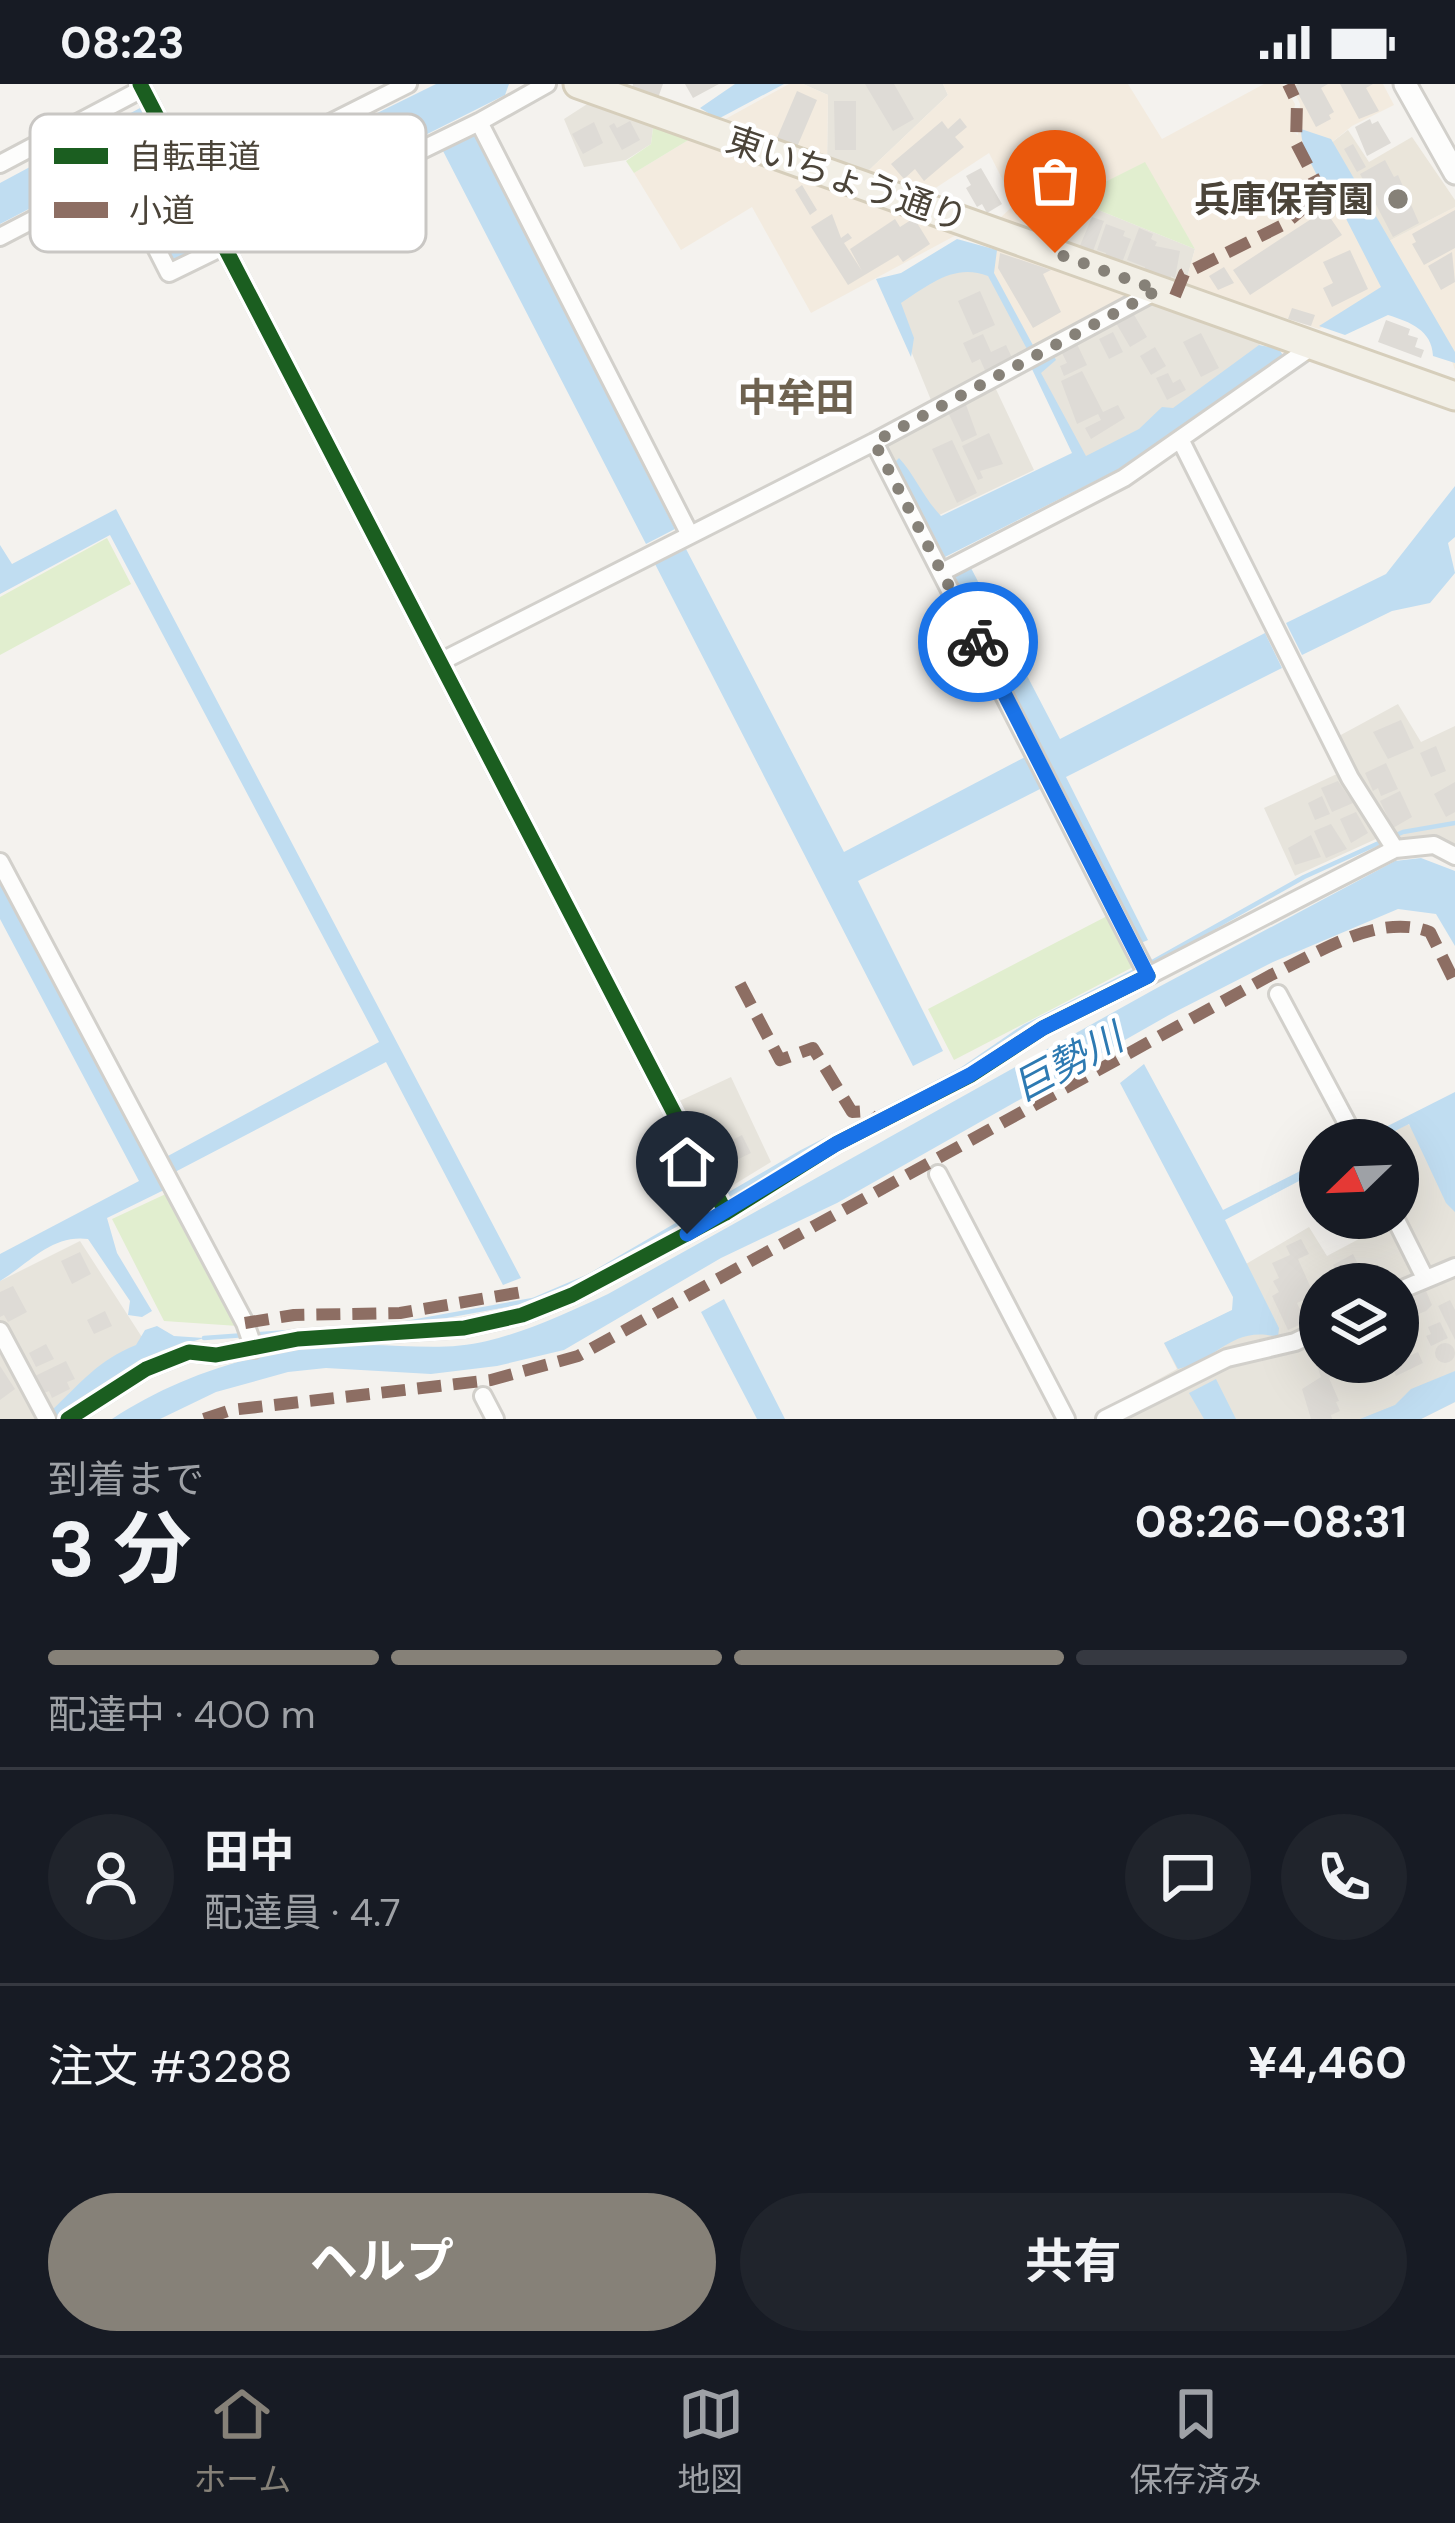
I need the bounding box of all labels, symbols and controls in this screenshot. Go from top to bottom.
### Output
text: 08:23 [60,13,185,72]
legend [30,114,426,252]
street label: 東いちょう通り [720,116,974,242]
pin [1004,130,1106,253]
text: 自転車道 [129,135,261,178]
icon: bag [1022,148,1088,214]
place label: 兵庫保育園 [1194,176,1374,223]
marker: 兵庫保育園 [1385,186,1411,212]
text: 小道 [129,189,195,232]
district label: 中牟田 [737,372,855,423]
courier [918,582,1038,702]
icon: bike [945,609,1011,675]
water label: 巨勢川 [1004,1010,1135,1112]
pin [636,1111,738,1234]
north arrow [1299,1119,1419,1239]
map controls [1299,1119,1419,1383]
icon: home [654,1129,720,1195]
button: layers [1299,1263,1419,1383]
text: 到着まで [48,1454,204,1505]
text: 08:26–08:31 [1135,1492,1407,1551]
text: 3 分 [48,1499,191,1600]
text: 配達中 · 400 m [48,1689,316,1740]
button: person [48,1814,174,1940]
button: chat [1125,1814,1251,1940]
button: phone [1281,1814,1407,1940]
text: 田中 [204,1822,294,1881]
text: 配達員 · 4.7 [204,1887,401,1938]
text: ¥4,460 [1248,2033,1407,2092]
text: 注文 #3288 [48,2037,293,2096]
button: ヘルプ [48,2193,716,2331]
button: 共有 [740,2193,1407,2331]
tab: ホーム [193,2381,291,2501]
tab: 地図 [678,2381,744,2501]
tab: 保存済み [1130,2381,1262,2501]

